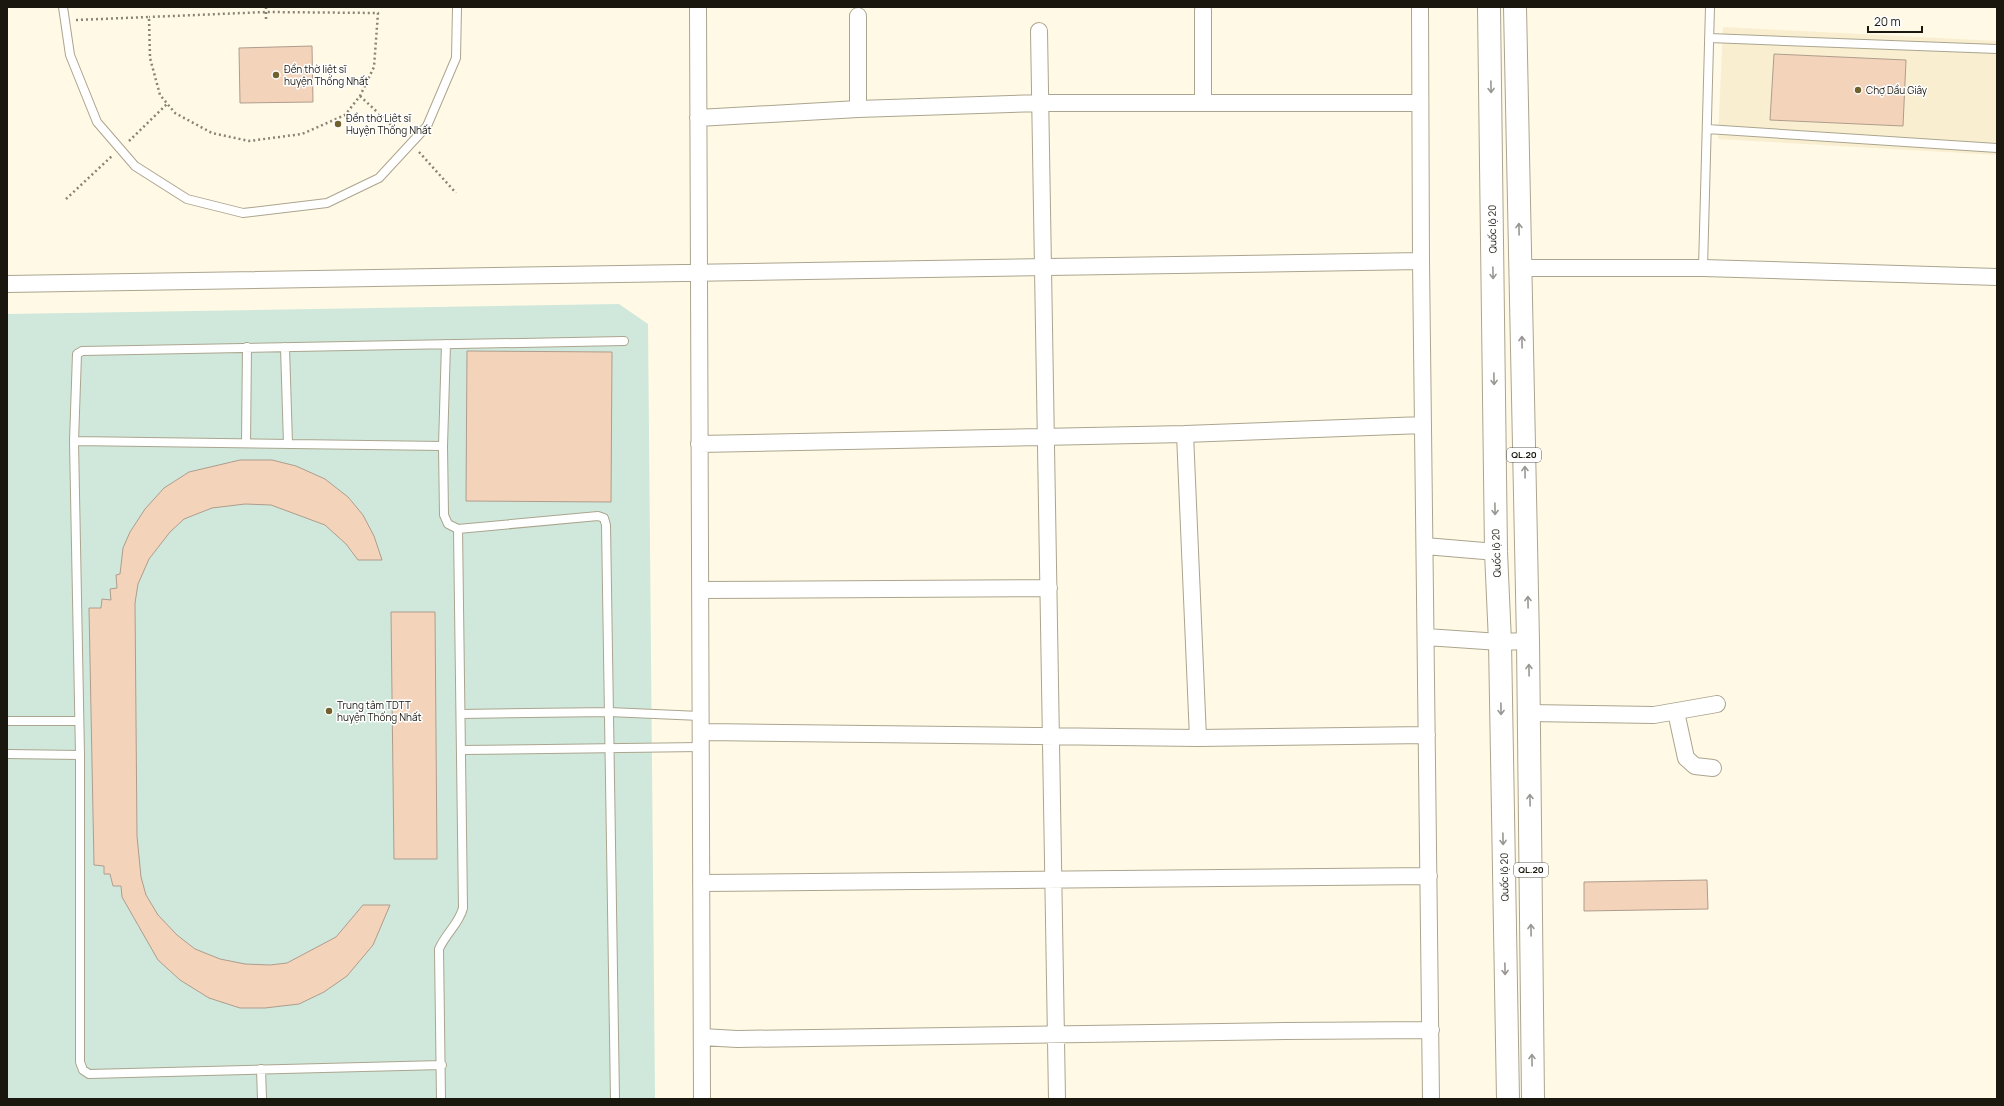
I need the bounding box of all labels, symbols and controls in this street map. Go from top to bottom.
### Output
scale bar [1868,8,1922,34]
text: 20 m [1874,13,1901,30]
place label: Đền thờ liệt sĩ huyện Thống Nhất [284,62,369,88]
marker: Đền thờ liệt sĩ huyện Thống Nhất [271,70,281,80]
one-way arrow [1487,80,1495,93]
place label: Chợ Dầu Giây [1866,83,1928,97]
marker: Chợ Dầu Giây [1853,85,1863,95]
place label: Đền thờ Liệt sĩ Huyện Thống Nhất [346,111,432,137]
marker: Đền thờ Liệt sĩ Huyện Thống Nhất [333,119,343,129]
street label: Quốc lộ 20 [1485,205,1499,253]
one-way arrow [1515,223,1523,236]
one-way arrow [1489,266,1497,279]
one-way arrow [1518,336,1526,349]
one-way arrow [1490,372,1498,385]
road number: QL.20 [1507,448,1541,462]
one-way arrow [1521,466,1529,479]
one-way arrow [1491,502,1499,515]
street label: Quốc lộ 20 [1488,528,1504,578]
one-way arrow [1524,596,1531,609]
one-way arrow [1525,664,1533,677]
place label: Trung tâm TDTT huyện Thống Nhất [337,698,422,724]
one-way arrow [1497,702,1505,715]
marker: Trung tâm TDTT huyện Thống Nhất [324,706,334,716]
one-way arrow [1526,794,1534,807]
one-way arrow [1499,832,1507,845]
street label: Quốc lộ 20 [1497,853,1511,901]
road number: QL.20 [1514,863,1548,877]
one-way arrow [1527,924,1535,937]
one-way arrow [1502,962,1509,975]
one-way arrow [1529,1054,1536,1067]

